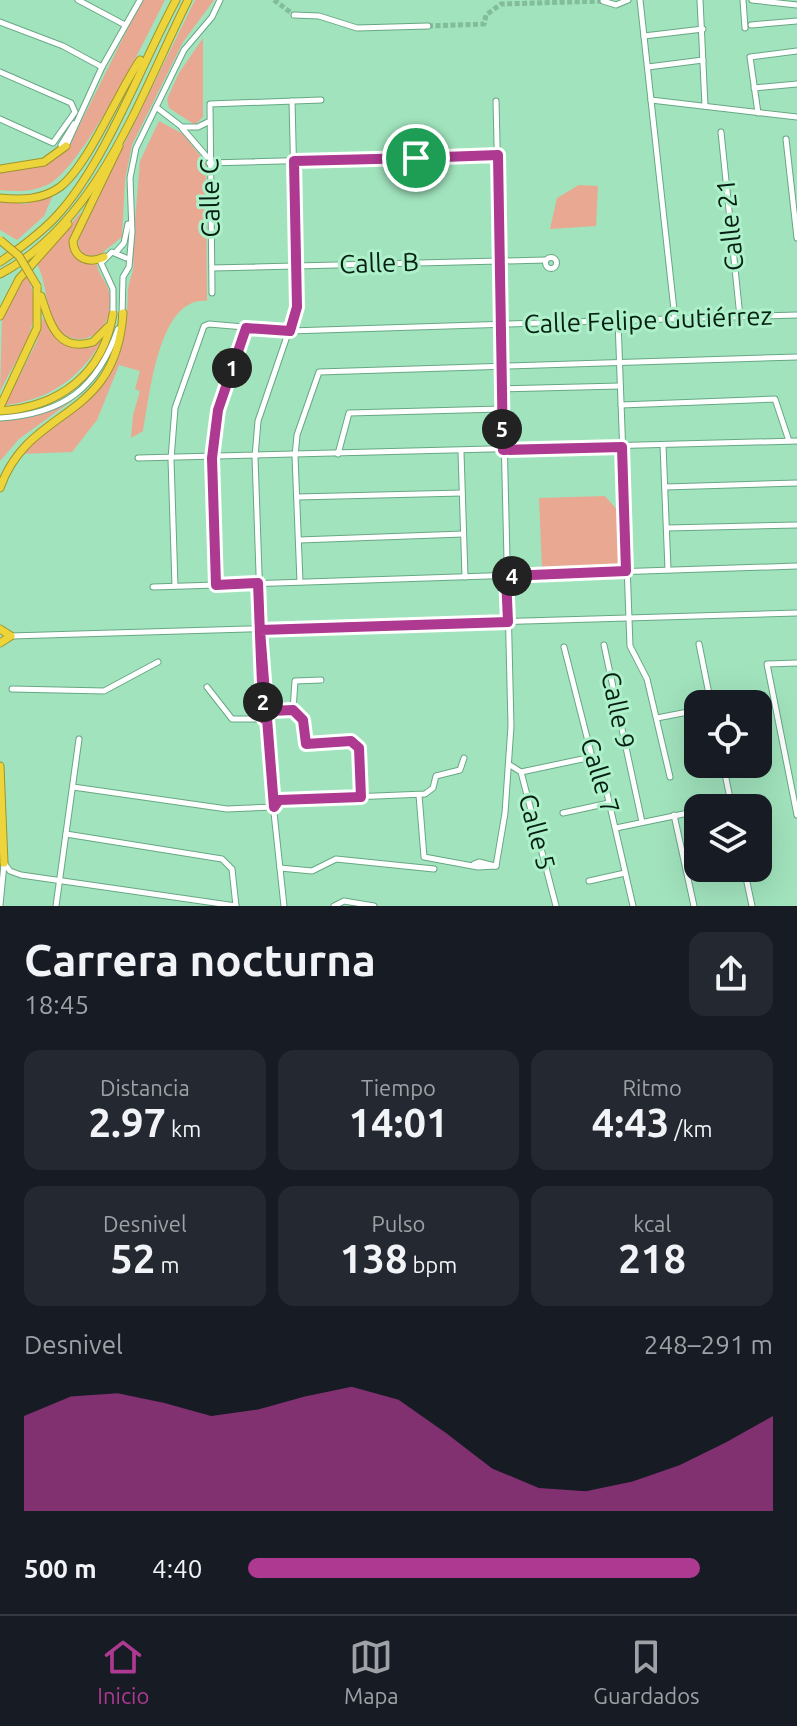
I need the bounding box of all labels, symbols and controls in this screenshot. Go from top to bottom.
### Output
pin [382,124,450,192]
icon: arrive [394,136,438,180]
street label: Calle C [194,158,225,238]
street label: Calle 21 [710,177,749,273]
street label: Calle B [339,247,419,278]
street label: Calle Felipe Gutiérrez [523,301,773,338]
pin: 1 [212,348,252,388]
text: 1 [226,355,238,380]
pin: 5 [482,409,522,449]
text: 5 [496,416,508,441]
pin: 4 [492,556,532,596]
text: 4 [506,563,518,588]
street label: Calle 9 [596,669,641,751]
pin: 2 [243,682,283,722]
text: 2 [257,689,269,714]
map controls [684,690,772,882]
button: locate [684,690,772,778]
street label: Calle 7 [575,734,626,817]
street label: Calle 5 [513,790,562,873]
button: layers [684,794,772,882]
button: share [689,932,773,1016]
text: Carrera nocturna [24,935,376,984]
text: 18:45 [24,990,89,1019]
text: Distancia [100,1075,190,1100]
text: Tiempo [361,1075,436,1100]
text: Ritmo [622,1075,682,1100]
text: 2.97 [88,1100,166,1145]
text: 14:01 [348,1100,449,1145]
text: 4:43 [592,1100,669,1145]
text: km [166,1116,201,1141]
text: /km [669,1116,713,1141]
text: Desnivel [103,1211,187,1236]
text: Pulso [372,1211,425,1236]
text: kcal [633,1211,671,1236]
text: 52 [110,1236,155,1281]
text: 138 [340,1236,407,1281]
text: 218 [618,1236,686,1281]
text: m [155,1252,179,1277]
text: bpm [407,1252,457,1277]
text: Desnivel [24,1330,123,1359]
text: 248–291 m [644,1330,773,1359]
text: 500 m [24,1554,97,1583]
text: 4:40 [152,1554,202,1583]
tab: Inicio [97,1635,149,1708]
tab: Mapa [344,1635,399,1708]
tab: Guardados [593,1635,700,1708]

